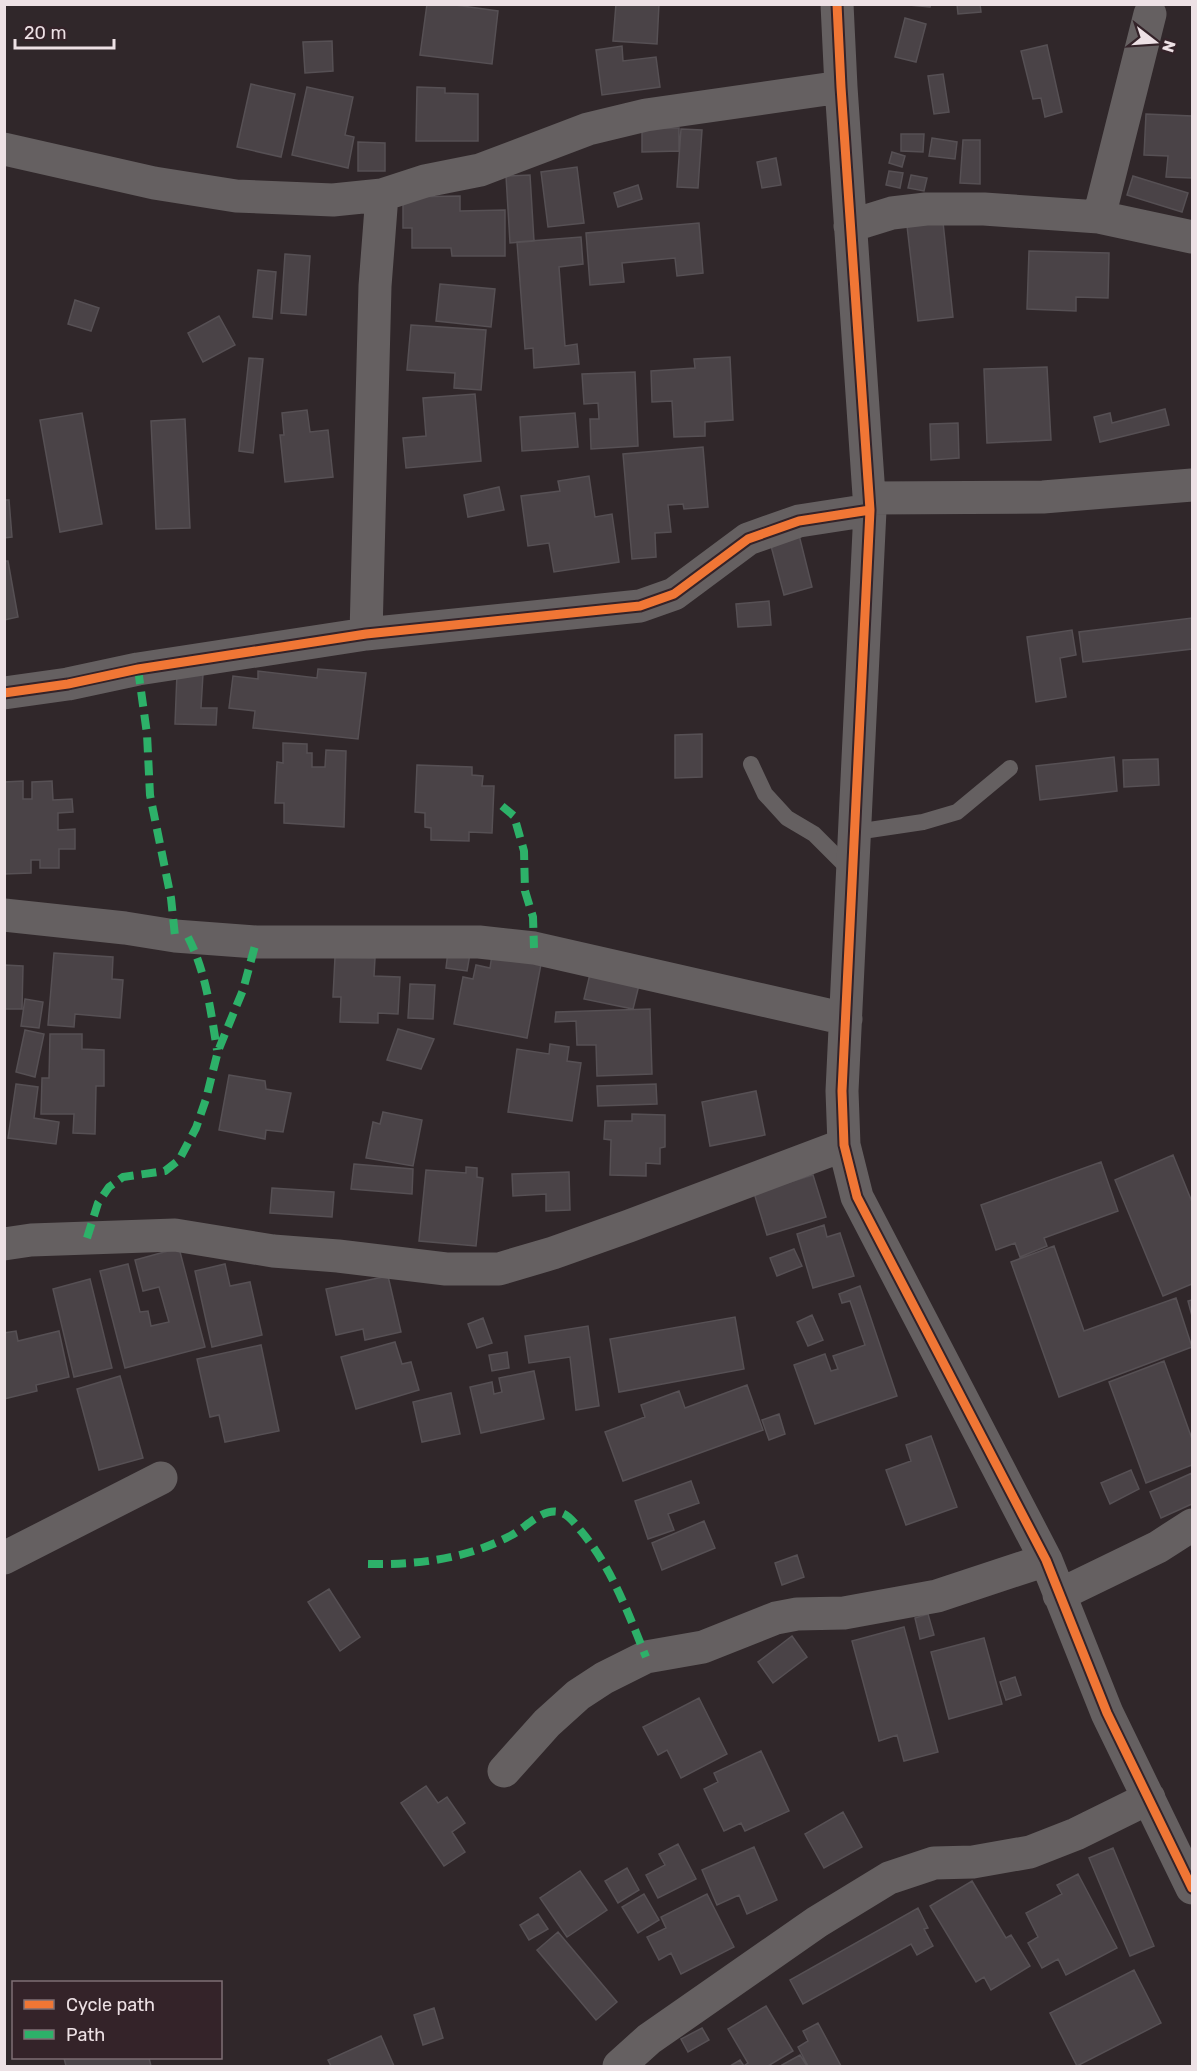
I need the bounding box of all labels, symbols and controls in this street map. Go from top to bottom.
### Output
scale bar [15,12,114,50]
north arrow [1125,12,1185,72]
text: 20 m [24,22,66,44]
text: N [1158,38,1180,55]
legend [12,1981,222,2059]
text: Cycle path [66,1994,155,2016]
text: Path [66,2024,105,2046]

